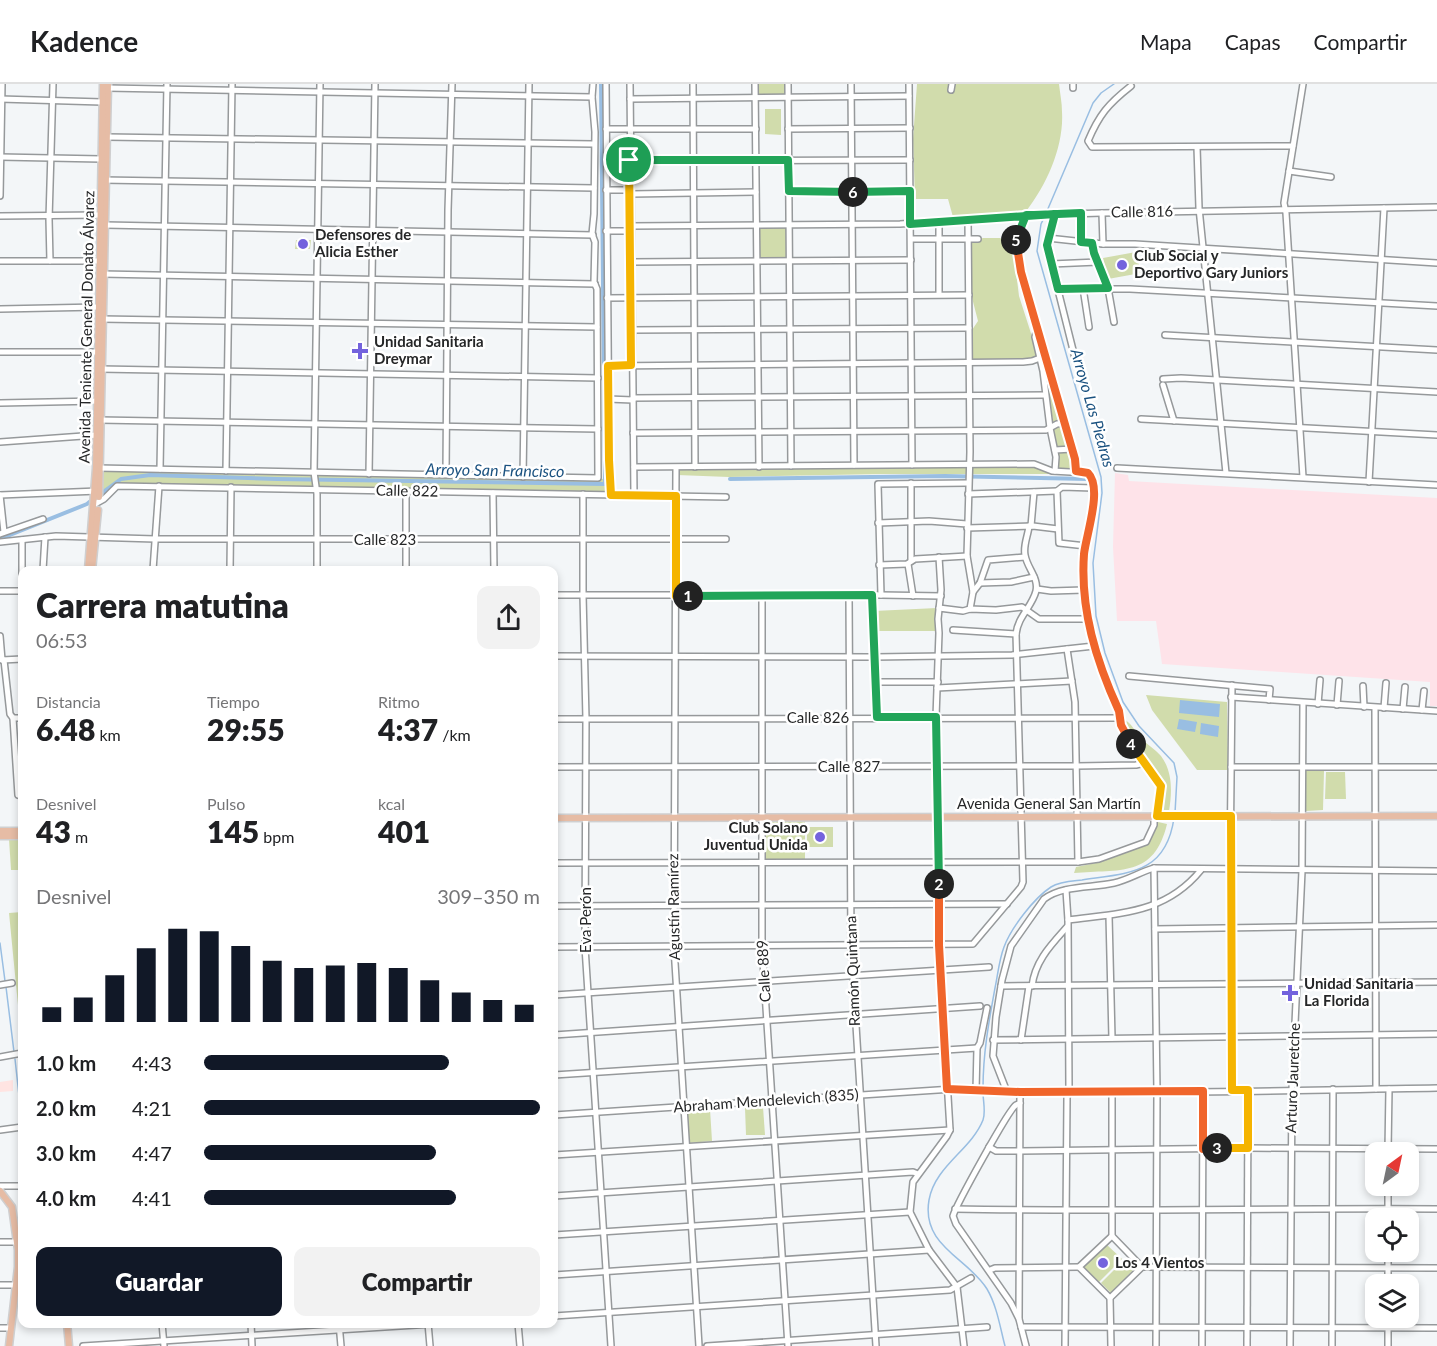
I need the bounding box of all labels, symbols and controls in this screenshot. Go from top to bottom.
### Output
text: Kadence [30,24,138,58]
text: Mapa [1140,29,1192,54]
text: Capas [1225,29,1281,54]
text: Compartir [1314,29,1407,54]
pin [603,134,654,185]
icon: arrive [612,143,645,176]
pin: 6 [838,177,868,207]
text: 6 [848,182,858,201]
street label: Avenida Teniente General Donato Álvarez [75,190,97,464]
street label: Calle 816 [1111,201,1174,221]
place label: Defensores de Alicia Esther [314,225,411,260]
pin: 5 [1001,225,1031,255]
text: 5 [1011,230,1021,249]
marker: Defensores de Alicia Esther [296,237,310,251]
place label: Club Social y Deportivo Gary Juniors [1134,246,1289,281]
marker: Club Social y Deportivo Gary Juniors [1115,258,1129,272]
place label: Unidad Sanitaria Dreymar [374,332,484,367]
marker: Unidad Sanitaria Dreymar [351,342,369,360]
water label: Arroyo Las Piedras [1067,345,1120,470]
water label: Arroyo San Francisco [424,459,565,480]
street label: Calle 822 [376,480,438,500]
street label: Calle 823 [354,530,416,548]
pin: 1 [673,581,703,611]
text: Carrera matutina [36,585,289,625]
button: share [477,586,540,649]
text: 1 [683,586,693,605]
text: 06:53 [36,628,87,652]
text: Distancia [36,692,101,711]
text: Tiempo [207,692,260,711]
text: Ritmo [378,692,420,711]
street label: Calle 826 [787,708,850,726]
text: 6.48 [36,711,95,747]
text: 29:55 [207,711,285,747]
text: 4:37 [378,711,438,747]
text: km [95,725,121,744]
text: /km [438,725,471,744]
pin: 4 [1116,729,1146,759]
text: 4 [1126,734,1136,753]
street label: Calle 827 [818,757,881,775]
text: Desnivel [36,794,96,813]
text: Pulso [207,794,245,813]
text: kcal [378,794,405,813]
street label: Avenida General San Martín [957,794,1141,812]
text: 43 [36,813,71,849]
text: 145 [207,813,259,849]
text: 401 [378,813,430,849]
place label: Club Solano Juventud Unida [704,818,808,853]
text: m [71,827,88,846]
text: bpm [259,827,294,846]
marker: Club Solano Juventud Unida [813,830,827,844]
street label: Agustín Ramírez [663,853,683,961]
pin: 2 [924,869,954,899]
text: 2 [934,874,944,893]
text: Desnivel [36,884,112,908]
text: 309–350 m [437,884,540,908]
street label: Eva Perón [576,887,594,953]
street label: Ramón Quintana [841,915,863,1027]
street label: Calle 889 [752,939,774,1003]
place label: Unidad Sanitaria La Florida [1304,974,1414,1009]
marker: Unidad Sanitaria La Florida [1281,984,1299,1002]
street label: Arturo Jauretche [1281,1023,1303,1133]
text: 1.0 km [36,1051,96,1075]
text: 4:43 [132,1051,172,1075]
street label: Abraham Mendelevich (835) [673,1085,859,1115]
text: 2.0 km [36,1096,96,1120]
text: 4:21 [132,1096,172,1120]
pin: 3 [1202,1133,1232,1163]
text: 3 [1212,1138,1222,1157]
text: 3.0 km [36,1141,96,1165]
text: 4:47 [132,1141,172,1165]
north arrow [1365,1142,1419,1196]
map controls [1365,1142,1419,1328]
text: 4.0 km [36,1186,96,1210]
text: 4:41 [132,1186,172,1210]
button: locate [1365,1208,1419,1262]
button: Guardar [36,1247,282,1316]
button: Compartir [294,1247,540,1316]
place label: Los 4 Vientos [1115,1253,1205,1271]
marker: Los 4 Vientos [1096,1256,1110,1270]
button: layers [1365,1274,1419,1328]

